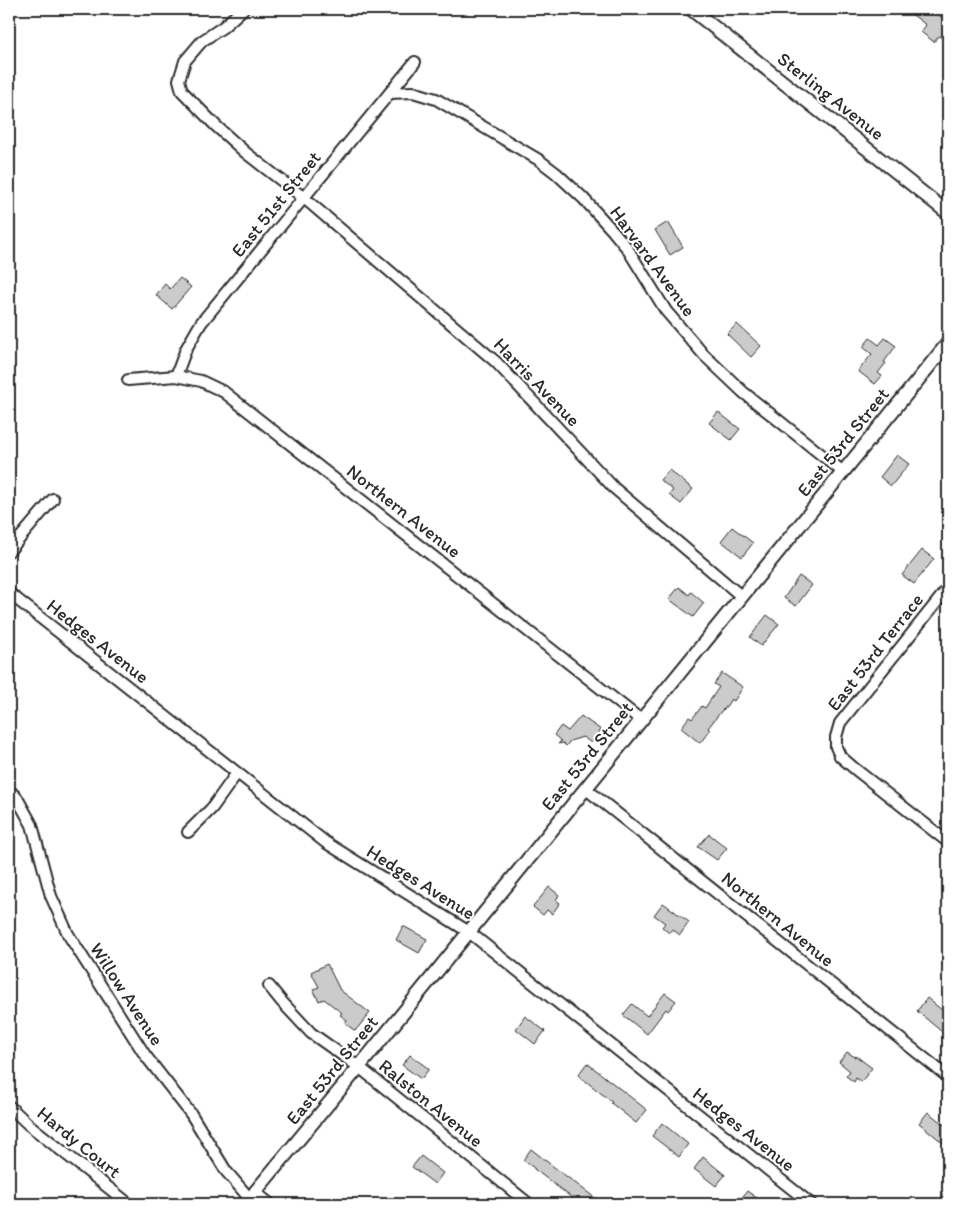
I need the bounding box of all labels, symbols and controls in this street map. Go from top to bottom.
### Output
street label: Sterling Avenue [773,47,889,145]
street label: East 51st Street [226,146,326,262]
street label: Harvard Avenue [605,201,701,321]
street label: Harris Avenue [489,333,585,431]
street label: East 53rd Street [792,383,894,501]
street label: Northern Avenue [342,459,466,563]
street label: East 53rd Terrace [822,589,928,715]
street label: Hedges Avenue [42,594,154,688]
street label: East 53rd Street [536,697,638,815]
street label: Hedges Avenue [362,839,480,925]
street label: Northern Avenue [717,866,839,972]
street label: Willow Avenue [85,938,169,1050]
street label: East 53rd Street [281,1011,383,1129]
street label: Ralston Avenue [374,1054,488,1152]
street label: Hedges Avenue [688,1082,800,1176]
street label: Hardy Court [32,1101,126,1183]

